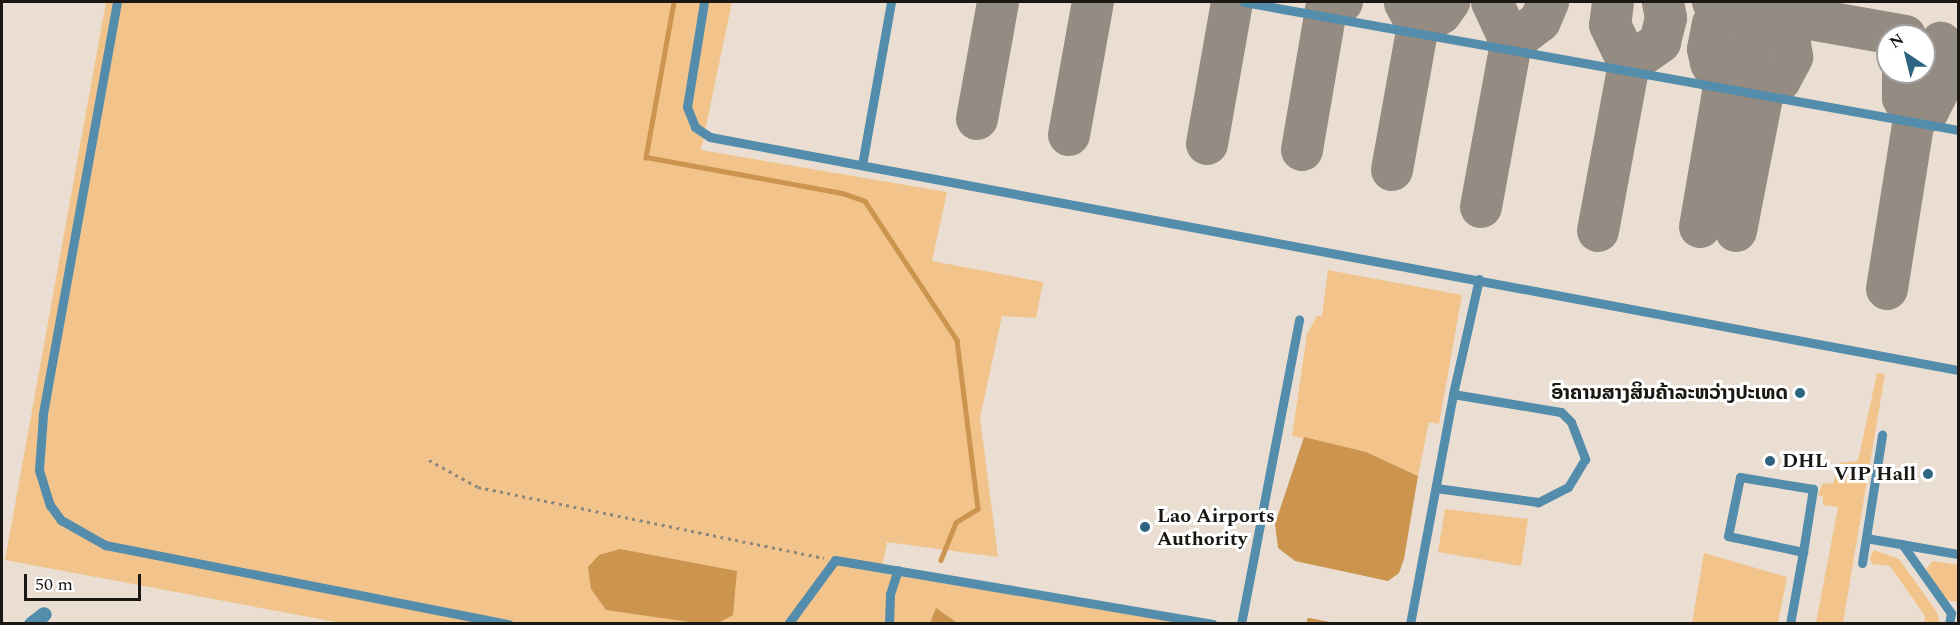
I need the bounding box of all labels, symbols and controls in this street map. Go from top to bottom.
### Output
north arrow [1876,24,1936,84]
text: N [1885,27,1909,54]
place label: ົອາຄານສາງສິນຄ້າລະຫວ່າງປະເທດ [1551,381,1788,405]
marker: ົອາຄານສາງສິນຄ້າລະຫວ່າງປະເທດ [1793,386,1807,400]
place label: DHL [1782,449,1828,473]
marker: DHL [1763,454,1777,468]
place label: VIP Hall [1834,462,1916,486]
marker: VIP Hall [1921,467,1935,481]
place label: Lao Airports Authority [1157,504,1275,551]
marker: Lao Airports Authority [1138,520,1152,534]
scale bar [27,562,144,600]
text: 50 m [35,571,73,598]

